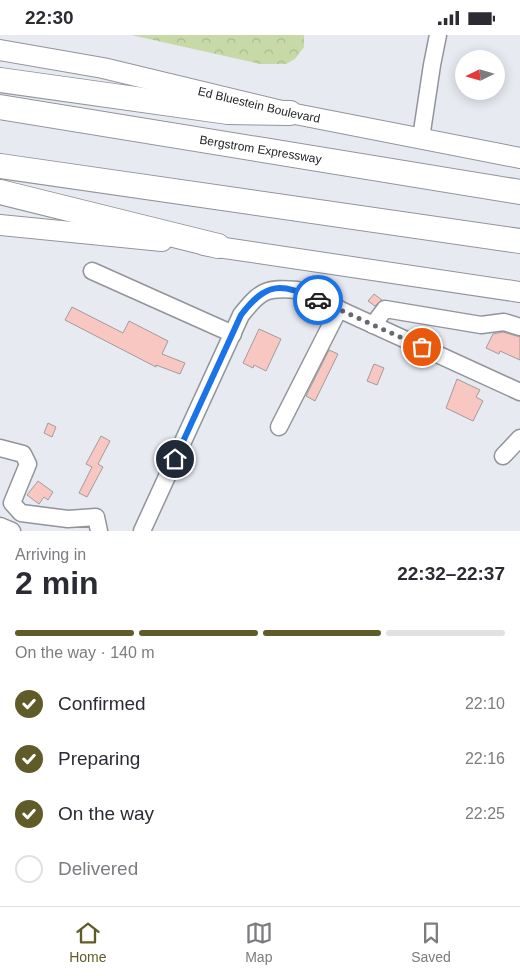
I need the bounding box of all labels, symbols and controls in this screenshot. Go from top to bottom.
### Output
text: 22:30 [25,7,74,28]
north arrow [455,50,505,100]
map controls [455,50,505,100]
street label: Ed Bluestein Boulevard [197,84,321,126]
street label: Bergstrom Expressway [198,133,323,166]
courier [293,275,343,325]
icon: car [304,286,332,314]
pin [401,326,443,368]
icon: bag [408,333,436,361]
pin [154,438,196,480]
icon: home [161,445,189,473]
text: Arriving in [15,546,86,563]
text: 22:32–22:37 [397,563,505,584]
text: 2 min [15,565,99,601]
text: On the way · 140 m [15,644,155,661]
icon: check [15,690,43,718]
text: Confirmed [58,693,146,714]
text: 22:10 [465,695,505,712]
icon: check [15,745,43,773]
text: Preparing [58,748,140,769]
text: 22:16 [465,750,505,767]
icon: check [15,800,43,828]
text: On the way [58,803,154,824]
text: 22:25 [465,805,505,822]
text: Delivered [58,858,138,879]
tab: Home [69,919,107,965]
tab: Map [245,919,273,965]
tab: Saved [411,919,451,965]

